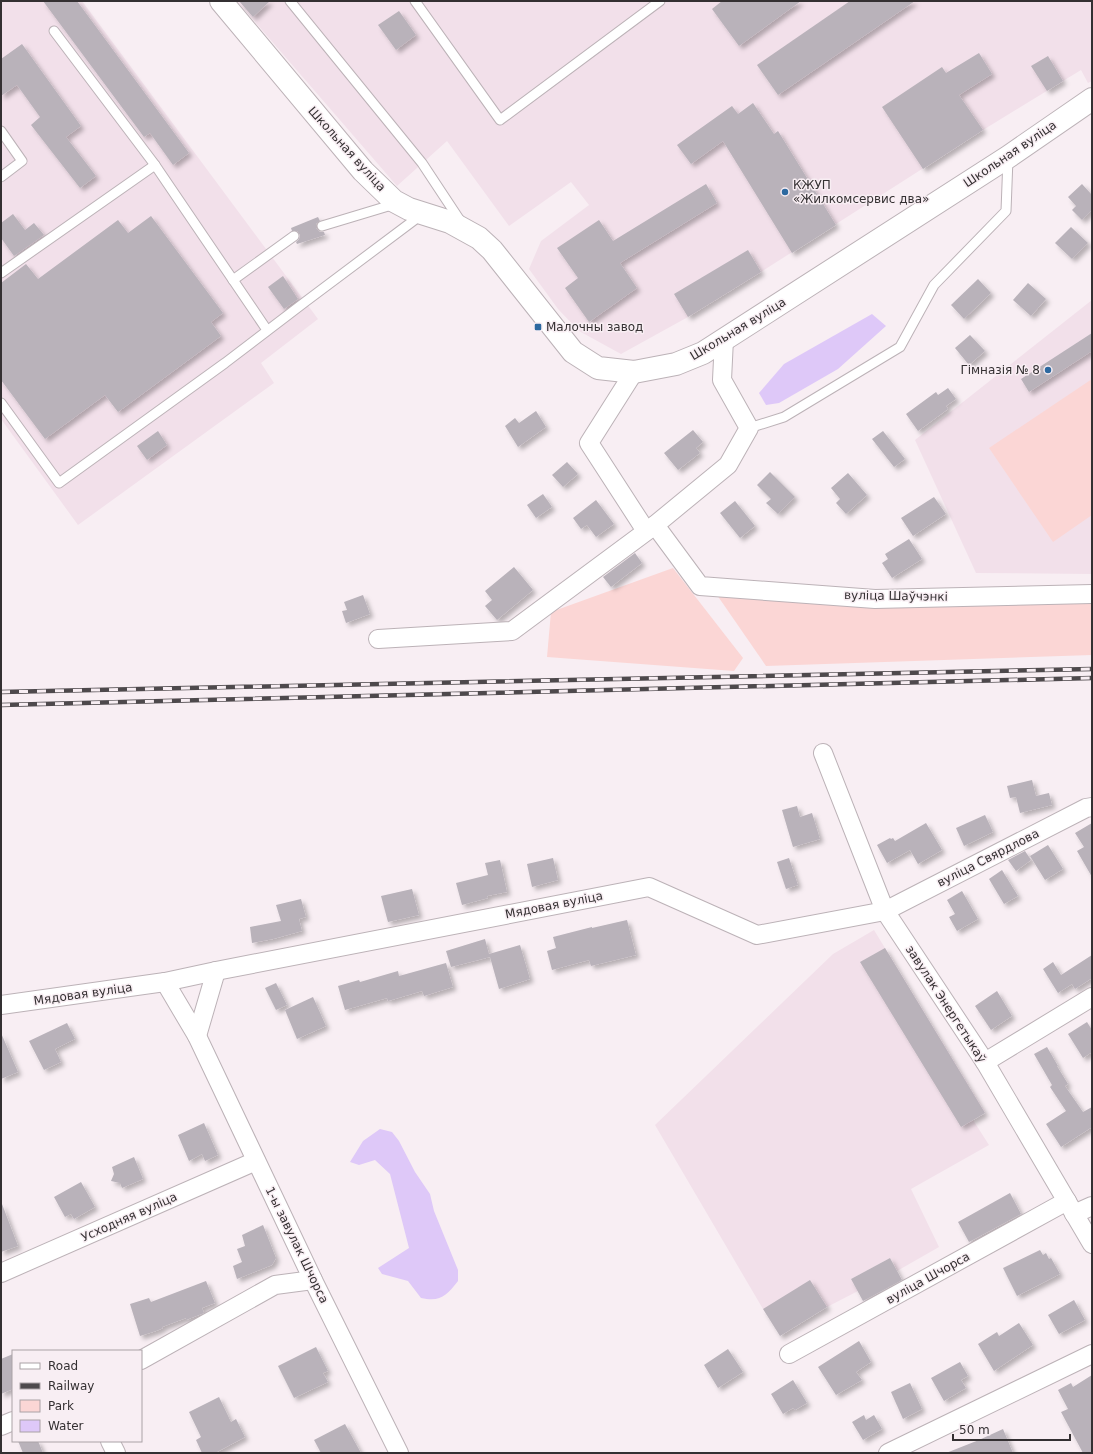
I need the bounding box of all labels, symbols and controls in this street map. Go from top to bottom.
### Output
street label: Школьная вуліца [305,104,389,194]
street label: Школьная вуліца [961,118,1059,190]
place label: КЖУП «Жилкомсервис два» [793,178,929,206]
marker: КЖУП «Жилкомсервис два» [780,187,790,197]
street label: Школьная вуліца [688,295,788,363]
place label: Малочны завод [546,320,643,334]
marker: Малочны завод [533,322,543,332]
place label: Гімназія № 8 [960,363,1040,377]
marker: Гімназія № 8 [1043,365,1053,375]
street label: вуліца Шаўчэнкі [844,588,948,604]
street label: вуліца Свярдлова [935,826,1041,890]
street label: Мядовая вуліца [504,889,604,921]
street label: завулак Энергетыкаў [903,943,989,1065]
street label: Мядовая вуліца [33,980,133,1008]
street label: 1-ы завулак Шчорса [263,1184,331,1306]
street label: Усходняя вуліца [79,1190,179,1244]
street label: вуліца Шчорса [884,1249,972,1307]
legend [12,1350,142,1442]
text: Road [48,1359,78,1373]
text: Railway [48,1379,94,1393]
text: Park [48,1399,74,1413]
scale bar [953,1416,1070,1442]
text: Water [48,1419,84,1433]
text: 50 m [959,1423,990,1437]

